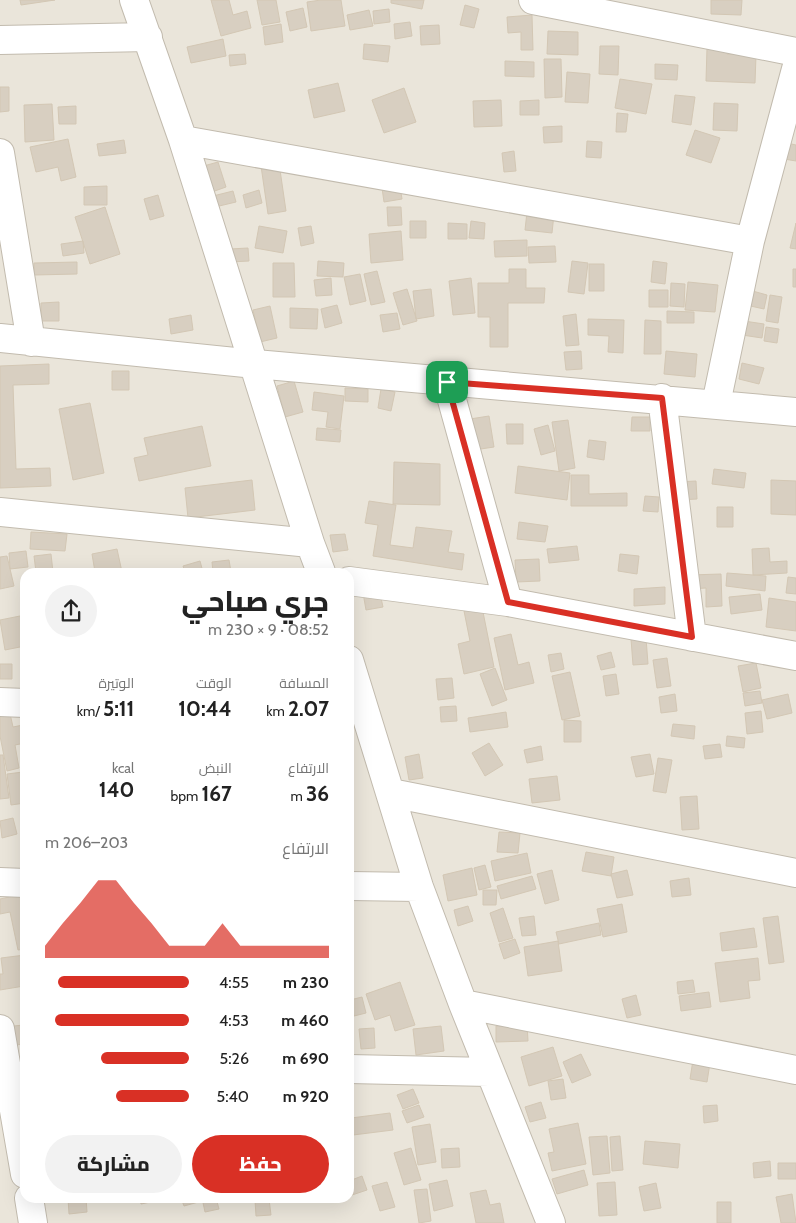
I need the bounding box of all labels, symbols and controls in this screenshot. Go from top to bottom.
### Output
pin [426,361,468,403]
icon: arrive [433,368,461,396]
text: جري صباحي [182,584,329,618]
button: share [45,585,97,637]
text: 08:52 · 9 × 230 m [208,620,329,639]
text: الوتيرة [98,674,134,692]
text: الوقت [196,674,232,692]
text: المسافة [279,674,329,692]
text: 5:11 [103,696,134,721]
text: 10:44 [178,696,232,721]
text: 2.07 [288,696,329,721]
text: /km [77,702,103,720]
text: km [266,702,288,720]
text: kcal [112,759,134,777]
text: النبض [199,759,232,777]
text: الارتفاع [288,759,329,777]
text: 140 [99,777,134,802]
text: 167 [201,781,232,806]
text: 36 [306,781,329,806]
text: bpm [170,787,201,805]
text: m [290,787,306,805]
text: 203–206 m [45,833,128,852]
text: الارتفاع [282,839,329,858]
text: 4:55 [219,973,249,992]
text: 230 m [283,973,329,992]
text: 4:53 [219,1011,249,1030]
text: 460 m [281,1011,329,1030]
text: 5:26 [220,1049,249,1068]
text: 690 m [282,1049,329,1068]
text: 5:40 [217,1087,249,1106]
text: 920 m [283,1087,329,1106]
button: مشاركة [45,1135,182,1193]
button: حفظ [192,1135,329,1193]

